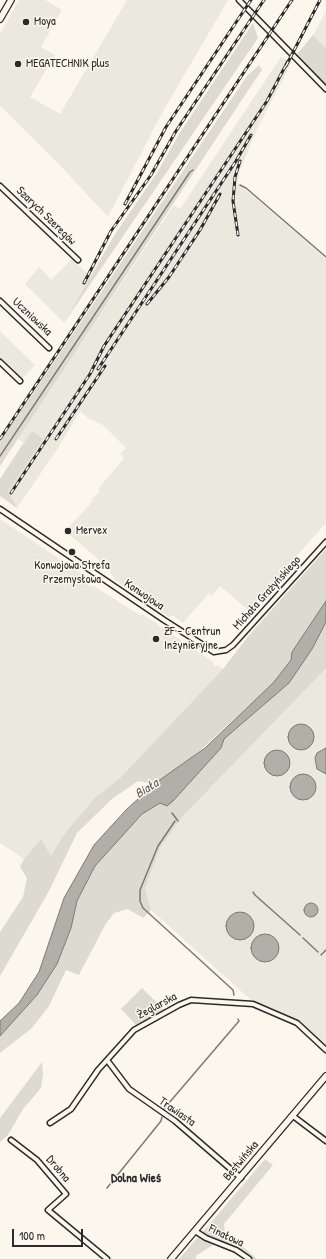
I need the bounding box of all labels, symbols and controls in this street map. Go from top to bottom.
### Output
place label: Moya [34,15,56,29]
marker: Moya [21,17,31,27]
place label: MEGATECHNIK plus [26,57,109,71]
marker: MEGATECHNIK plus [13,59,23,69]
street label: Szarych Szeregów [13,184,79,248]
street label: Uczniowska [9,295,55,339]
place label: Mervex [76,524,107,538]
marker: Mervex [63,526,73,536]
marker: Konwojowa Strefa Przemysłowa [67,547,77,557]
street label: Michała Grażyńskiego [230,553,304,633]
place label: Konwojowa Strefa Przemysłowa [34,559,110,587]
street label: Konwojowa [121,576,167,614]
place label: ZF - Centrun Inżynieryjne [164,625,221,653]
marker: ZF - Centrun Inżynieryjne [151,634,161,644]
water label: Biała [132,776,162,802]
street label: Żeglarska [135,990,179,1022]
street label: Trawiasta [156,1094,198,1130]
street label: Bestwińska [220,1138,262,1184]
street label: Drobna [43,1153,73,1185]
district label: Dolna Wieś [111,1171,161,1187]
scale bar [14,1221,85,1247]
street label: Finałowa [206,1222,246,1250]
text: 100 m [19,1227,45,1244]

